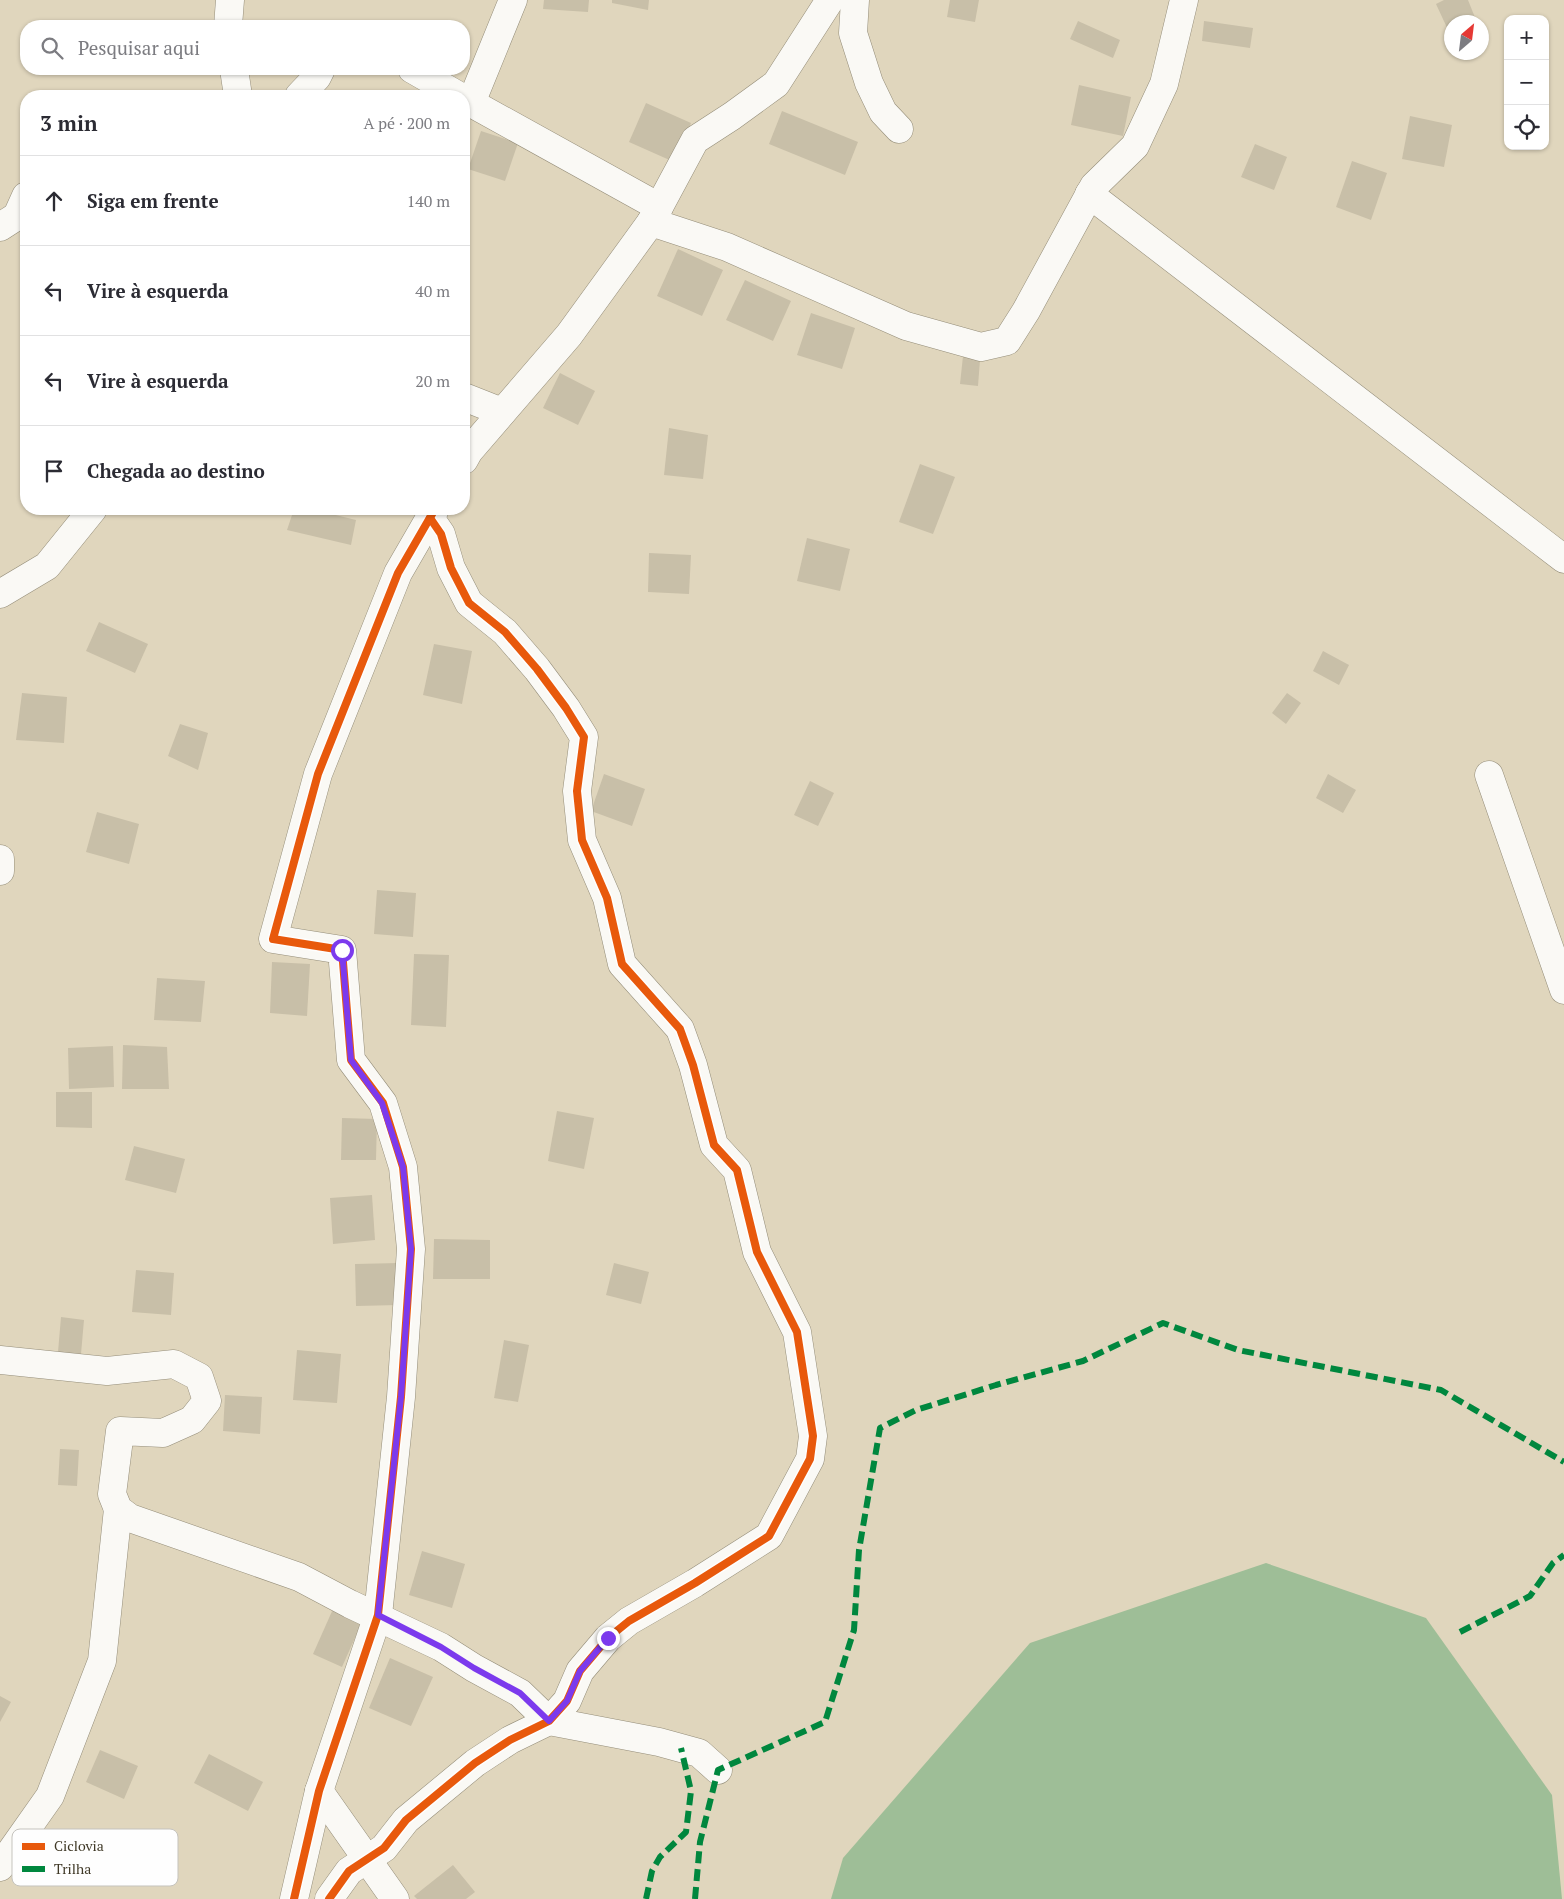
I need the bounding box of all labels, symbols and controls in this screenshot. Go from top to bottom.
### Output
north arrow [1444,15,1489,60]
map controls [1504,15,1549,150]
button: + [1504,15,1549,60]
search box [20,20,470,75]
icon: search [38,34,66,62]
text: Pesquisar aqui [78,35,200,60]
button: − [1504,60,1549,105]
button: locate [1504,105,1549,150]
text: 3 min [40,109,97,137]
text: A pé · 200 m [363,112,450,134]
icon: ahead [40,187,68,215]
text: Siga em frente [87,188,219,213]
text: 140 m [407,190,450,212]
icon: left [40,277,68,305]
text: Vire à esquerda [87,278,229,303]
text: 40 m [415,280,450,302]
icon: left [40,367,68,395]
text: Vire à esquerda [87,368,229,393]
text: 20 m [415,370,450,392]
icon: arrive [40,457,68,485]
text: Chegada ao destino [87,458,265,483]
route start [331,939,354,962]
route end [597,1627,620,1650]
legend [12,1829,178,1886]
text: Ciclovia [54,1836,104,1855]
text: Trilha [54,1859,91,1878]

